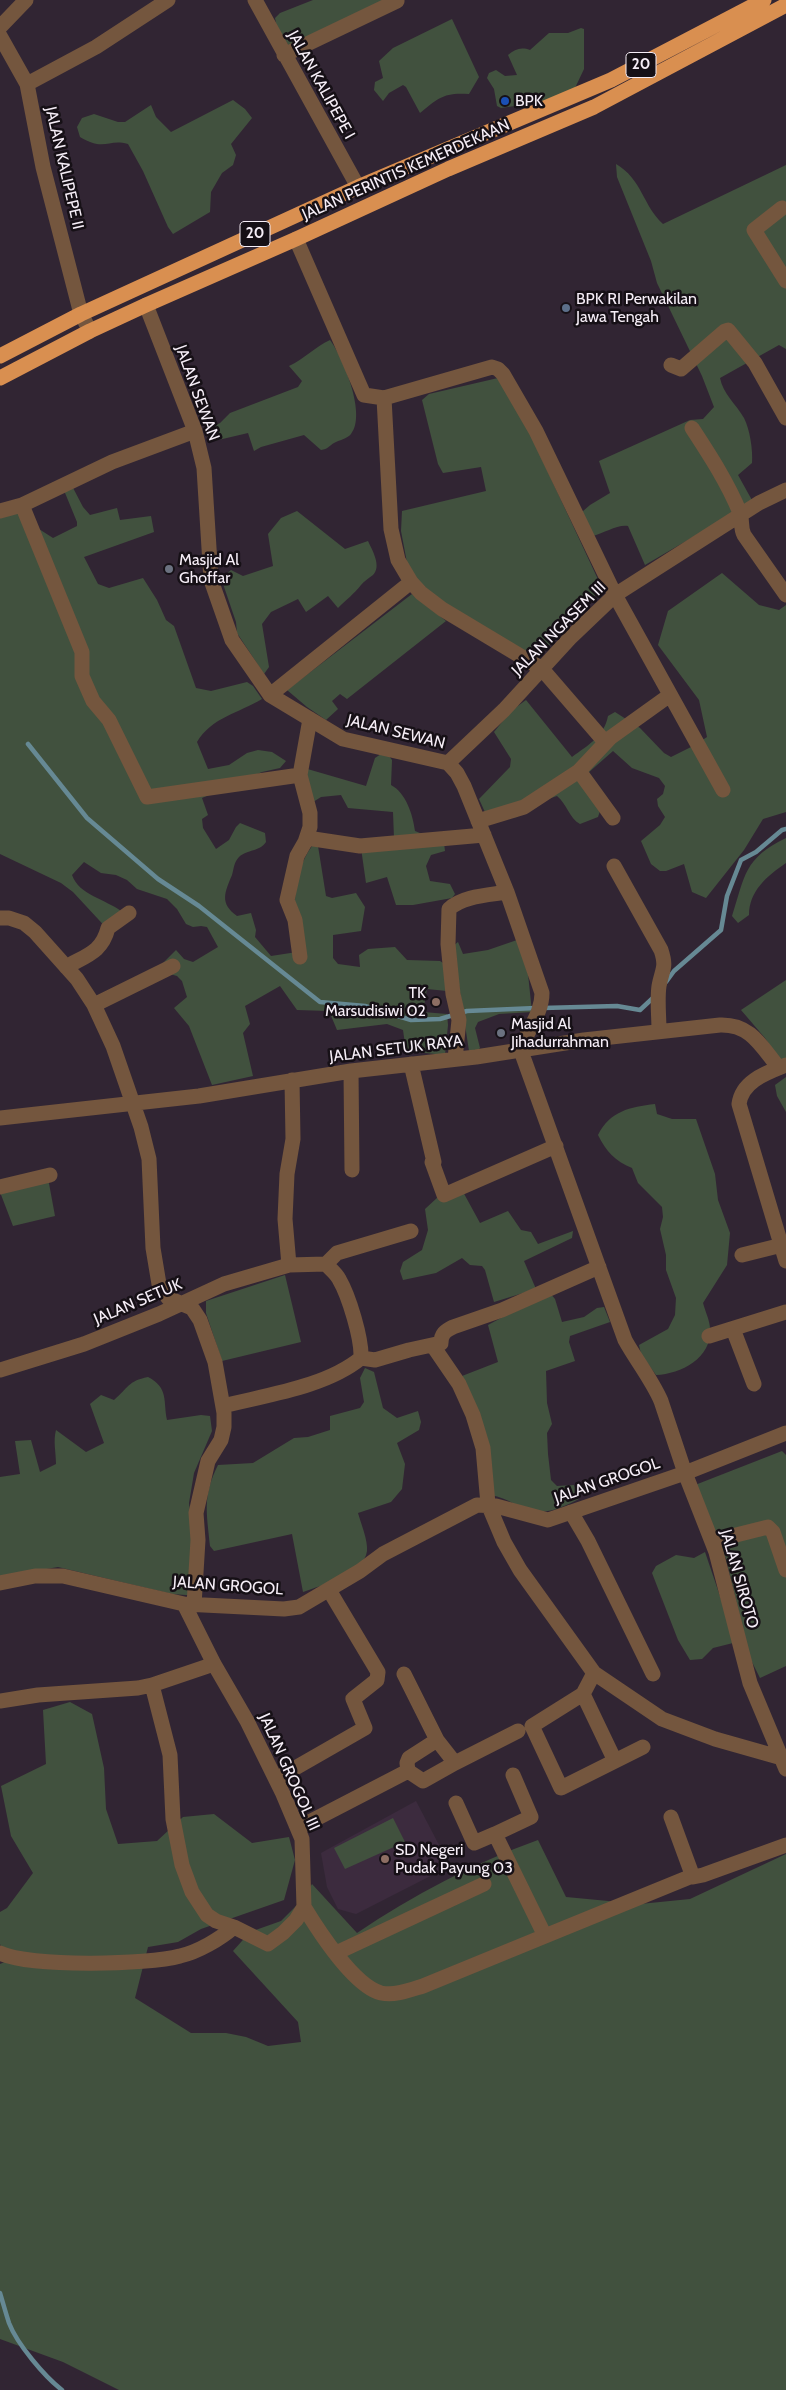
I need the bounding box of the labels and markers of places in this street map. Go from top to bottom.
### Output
place label: BPK [515,91,543,111]
marker: BPK [499,95,511,107]
place label: BPK RI Perwakilan Jawa Tengah [576,289,697,327]
marker: BPK RI Perwakilan Jawa Tengah [560,302,572,314]
place label: Masjid Al Ghoffar [179,550,239,588]
marker: Masjid Al Ghoffar [163,563,175,575]
place label: TK Marsudisiwi 02 [325,983,426,1021]
marker: TK Marsudisiwi 02 [430,996,442,1008]
place label: Masjid Al Jihadurrahman [511,1014,609,1052]
marker: Masjid Al Jihadurrahman [495,1027,507,1039]
place label: SD Negeri Pudak Payung 03 [395,1840,513,1878]
marker: SD Negeri Pudak Payung 03 [379,1853,391,1865]

